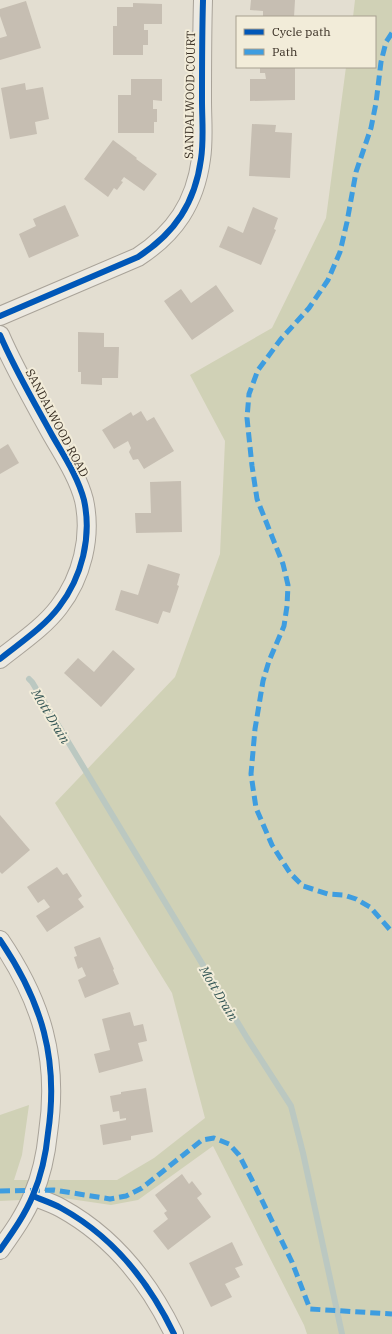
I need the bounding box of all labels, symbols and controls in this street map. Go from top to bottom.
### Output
legend [236,16,376,68]
text: Cycle path [272,24,331,39]
street label: SANDALWOOD COURT [181,31,198,159]
text: Path [272,44,298,59]
street label: SANDALWOOD ROAD [23,366,92,479]
water label: Mott Drain [27,685,74,747]
water label: Mott Drain [195,962,242,1024]

